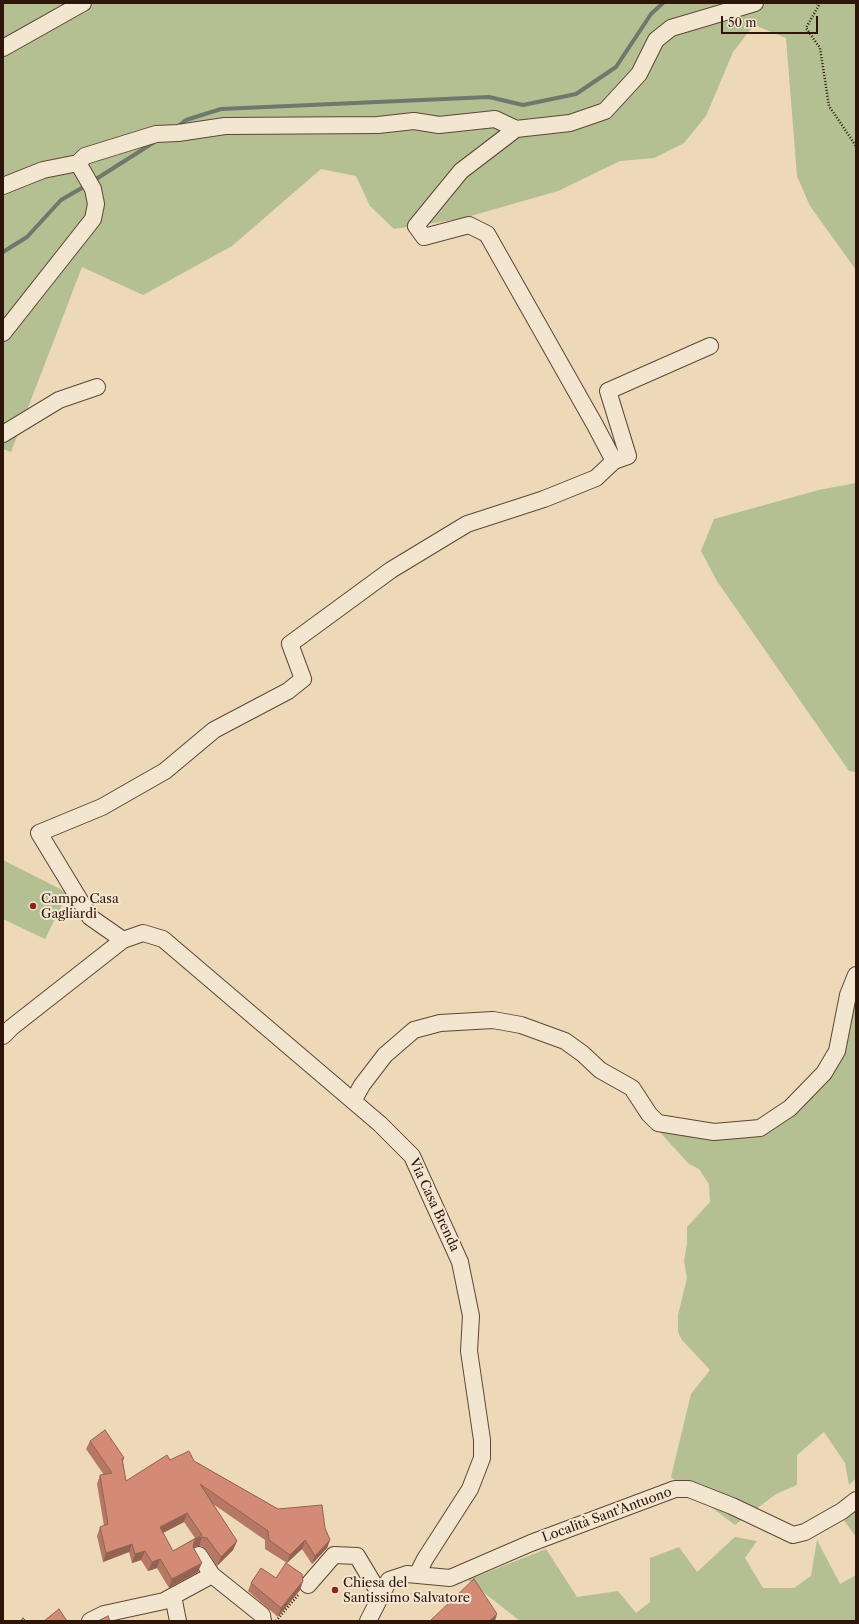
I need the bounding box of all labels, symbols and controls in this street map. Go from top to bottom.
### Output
scale bar [723,8,820,34]
text: 50 m [728,15,757,30]
place label: Campo Casa Gagliardi [41,891,119,922]
marker: Campo Casa Gagliardi [28,901,38,911]
street label: Via Casa Brenda [406,1156,462,1254]
street label: Località Sant'Antuono [540,1484,674,1546]
place label: Chiesa del Santissimo Salvatore [343,1575,470,1606]
marker: Chiesa del Santissimo Salvatore [330,1585,340,1595]

